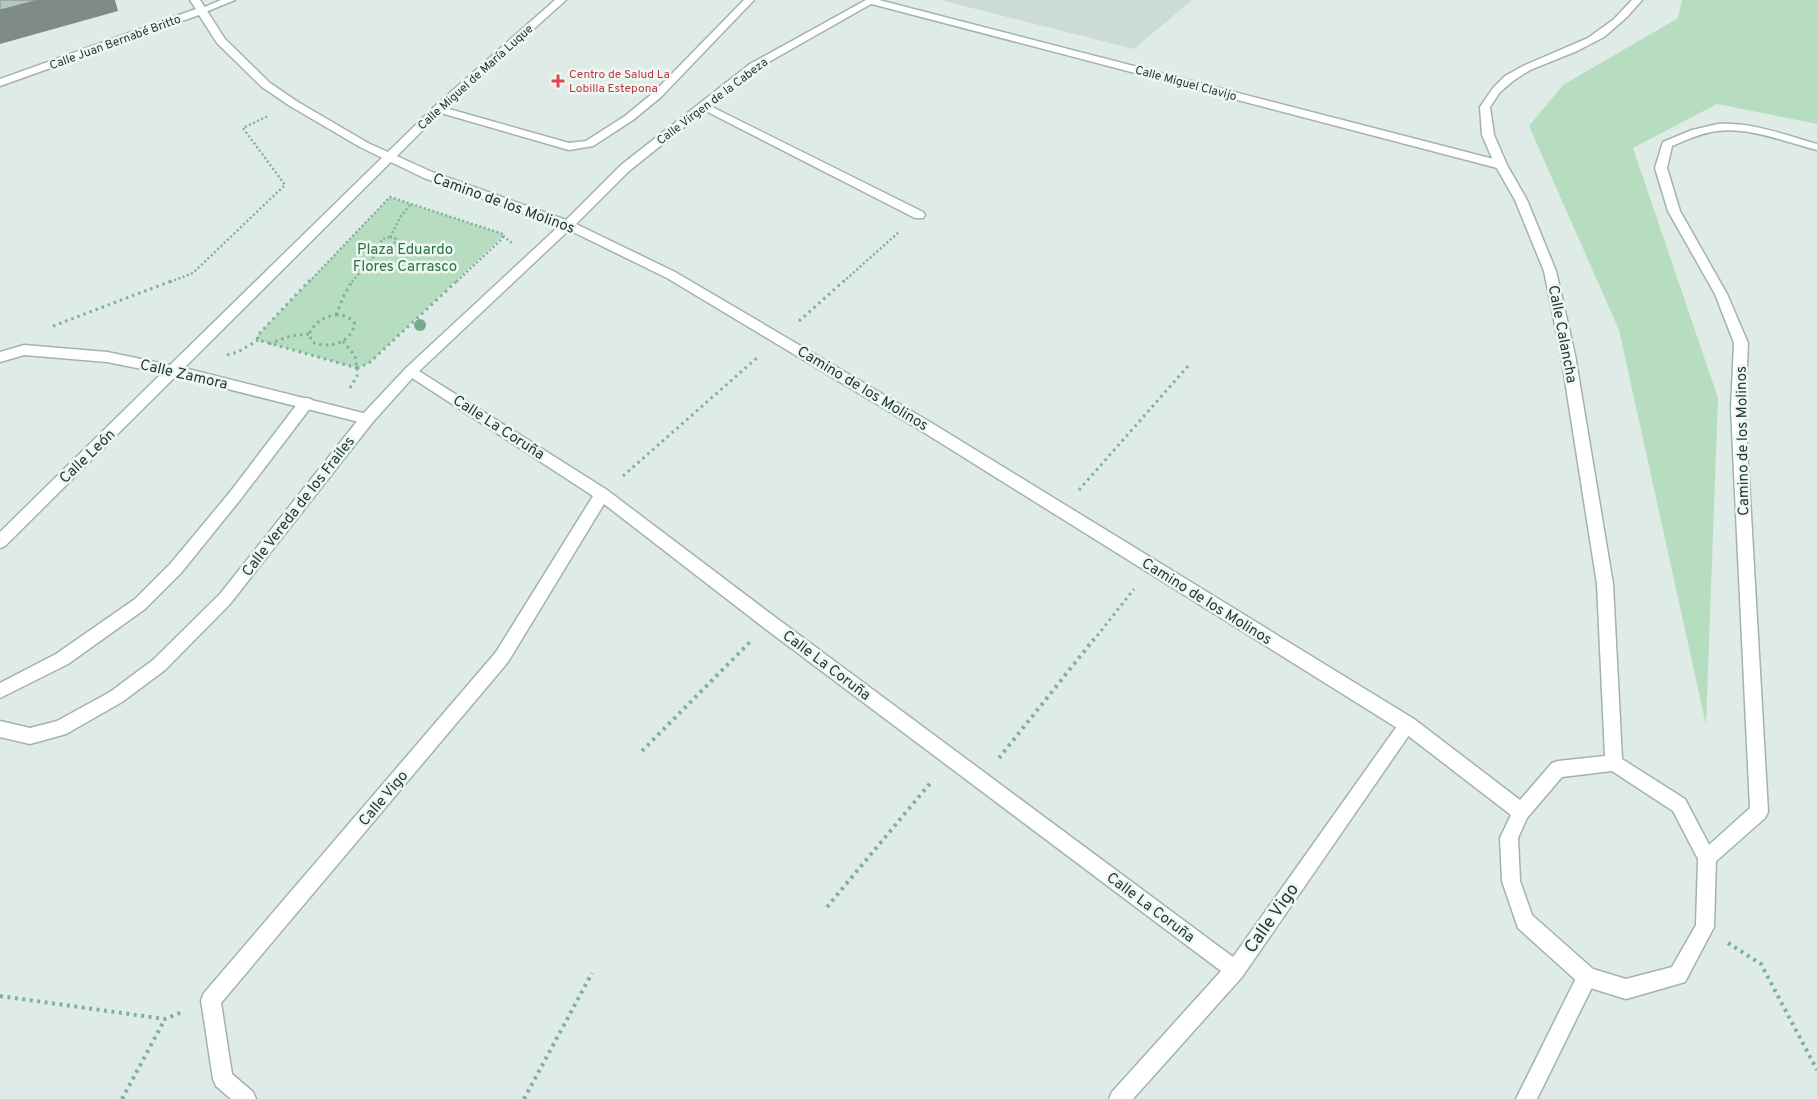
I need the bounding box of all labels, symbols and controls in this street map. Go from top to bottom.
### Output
street label: Calle Juan Bernabé Britto [47,12,183,74]
street label: Calle Miguel de María Luque [415,22,537,134]
street label: Calle Virgen de la Cabeza [654,55,771,149]
street label: Calle Miguel Clavijo [1133,63,1239,105]
place label: Centro de Salud La Lobilla Estepona [569,67,670,97]
marker: Centro de Salud La Lobilla Estepona [551,74,565,88]
street label: Camino de los Molinos [430,170,577,239]
park label: Plaza Eduardo Flores Carrasco [353,241,457,277]
street label: Calle Calancha [1543,284,1580,385]
street label: Camino de los Molinos [793,343,931,436]
street label: Calle Zamora [138,356,229,395]
street label: Camino de los Molinos [1733,366,1754,516]
street label: Calle La Coruña [449,392,548,465]
street label: Calle León [56,426,120,488]
street label: Calle Vereda de los Frailes [238,433,360,581]
street label: Camino de los Molinos [1138,555,1275,650]
street label: Calle La Coruña [778,627,874,706]
street label: Calle Vigo [355,767,413,831]
street label: Calle La Coruña [1102,869,1198,948]
street label: Calle Vigo [1240,879,1305,958]

